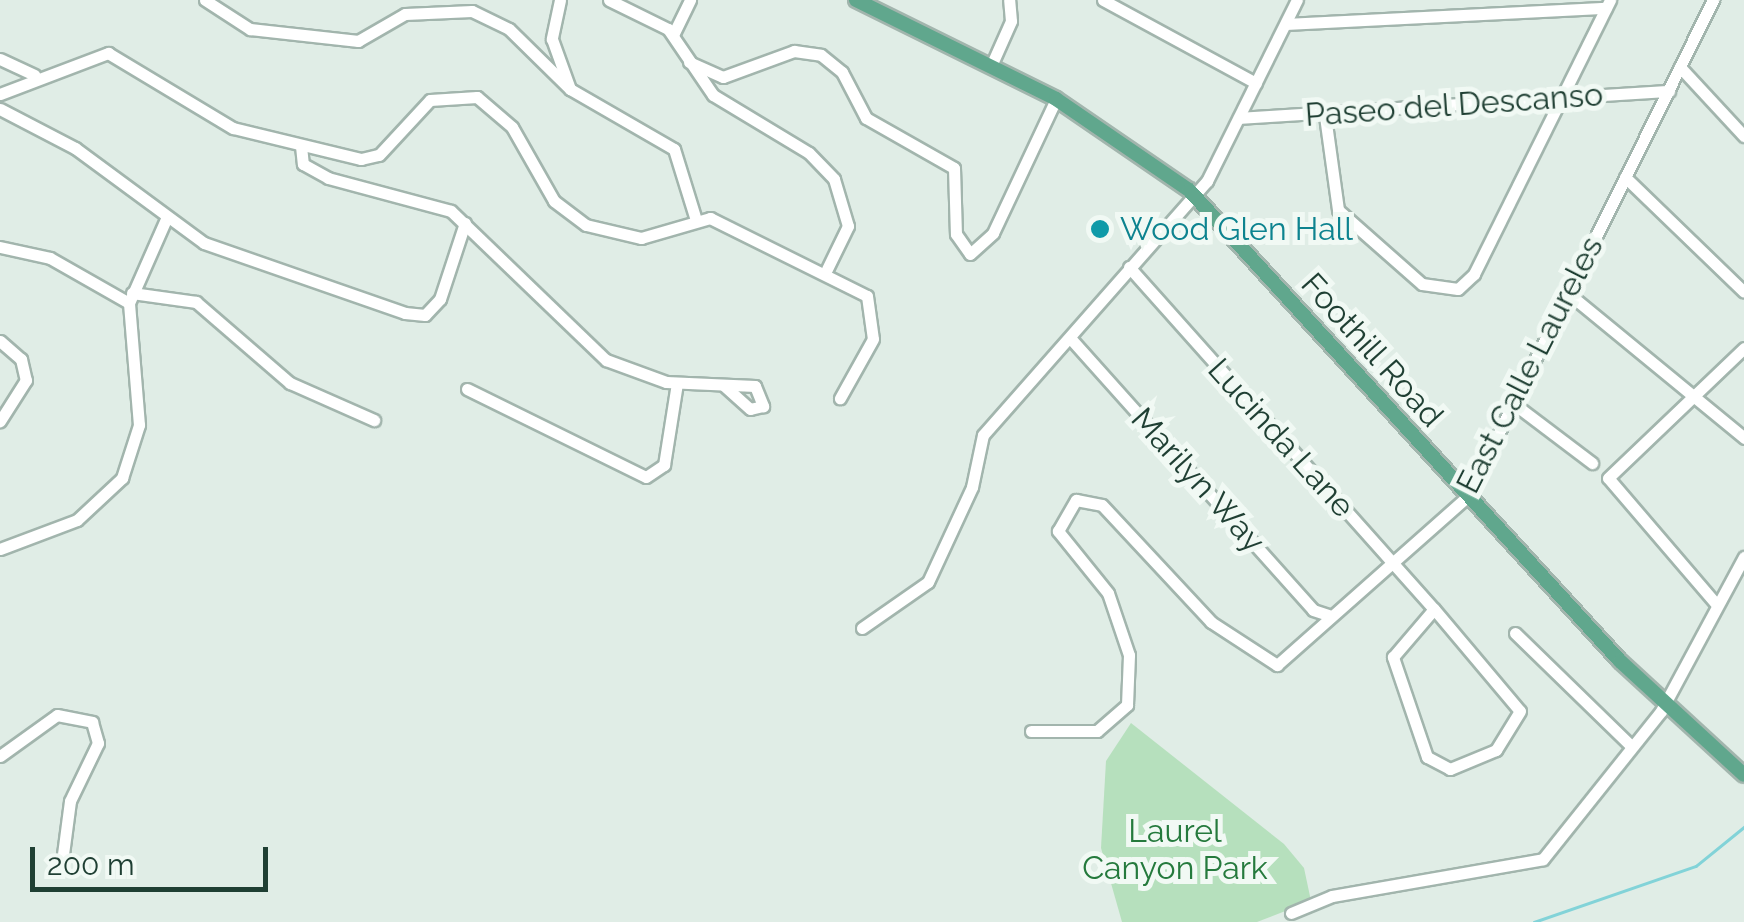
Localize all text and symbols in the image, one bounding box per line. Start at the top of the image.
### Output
street label: Paseo del Descanso [1303,75,1605,135]
place label: Wood Glen Hall [1120,210,1353,248]
marker: Wood Glen Hall [1089,218,1111,240]
street label: East Calle Laureles [1449,230,1611,500]
street label: Foothill Road [1293,265,1451,435]
street label: Lucinda Lane [1200,351,1362,525]
street label: Marilyn Way [1123,400,1273,560]
park label: Laurel Canyon Park [1082,813,1268,888]
scale bar [35,827,272,889]
text: 200 m [47,847,135,882]

